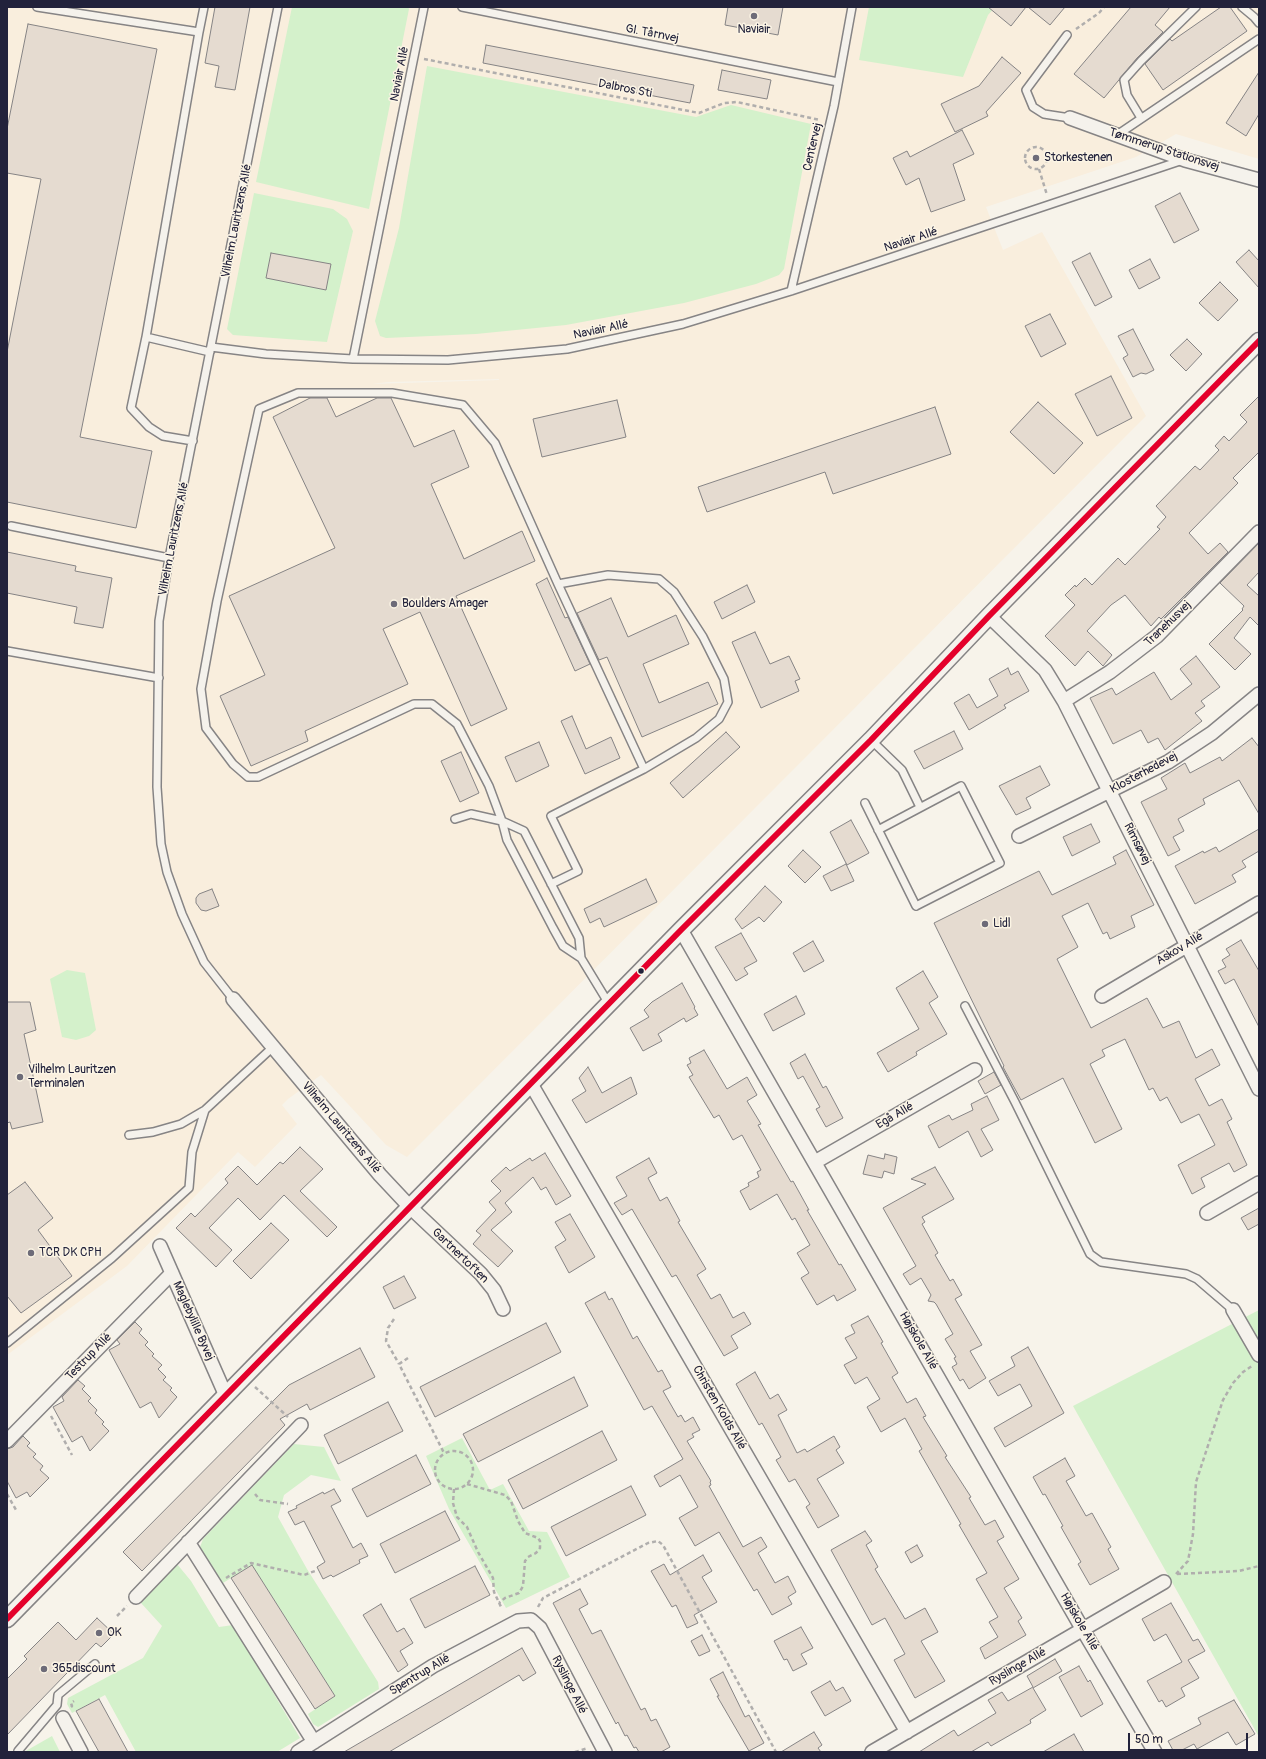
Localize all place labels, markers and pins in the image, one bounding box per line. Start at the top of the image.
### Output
marker: Naviair [749,11,759,21]
place label: Naviair [737,23,771,37]
place label: Storkestenen [1044,151,1113,165]
marker: Storkestenen [1031,153,1041,163]
place label: Boulders Amager [402,597,488,611]
marker: Boulders Amager [389,599,399,609]
place label: Lidl [993,917,1011,931]
marker: Lidl [980,919,990,929]
unlabelled marker [636,966,646,976]
place label: Vilhelm Lauritzen Terminalen [28,1063,116,1091]
marker: Vilhelm Lauritzen Terminalen [15,1072,25,1082]
place label: TCR DK CPH [39,1246,102,1260]
marker: TCR DK CPH [26,1248,36,1258]
place label: OK [107,1626,122,1640]
marker: OK [94,1628,104,1638]
place label: 365discount [52,1662,116,1676]
marker: 365discount [39,1664,49,1674]

